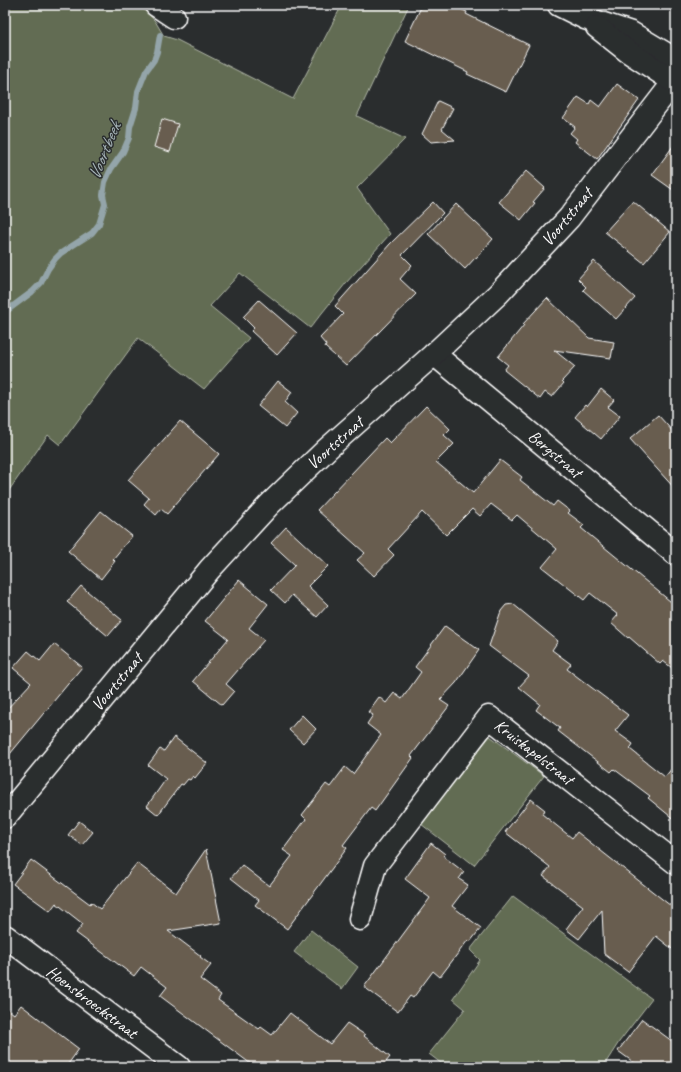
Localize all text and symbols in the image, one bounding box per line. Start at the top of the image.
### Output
water label: Voortbeek [83,116,127,183]
street label: Voortstraat [537,182,599,250]
street label: Voortstraat [302,410,369,474]
street label: Bergstraat [524,426,588,484]
street label: Voortstraat [87,647,149,715]
street label: Kruiskapelstraat [490,715,580,791]
street label: Hoensbroeckstraat [42,961,144,1045]

